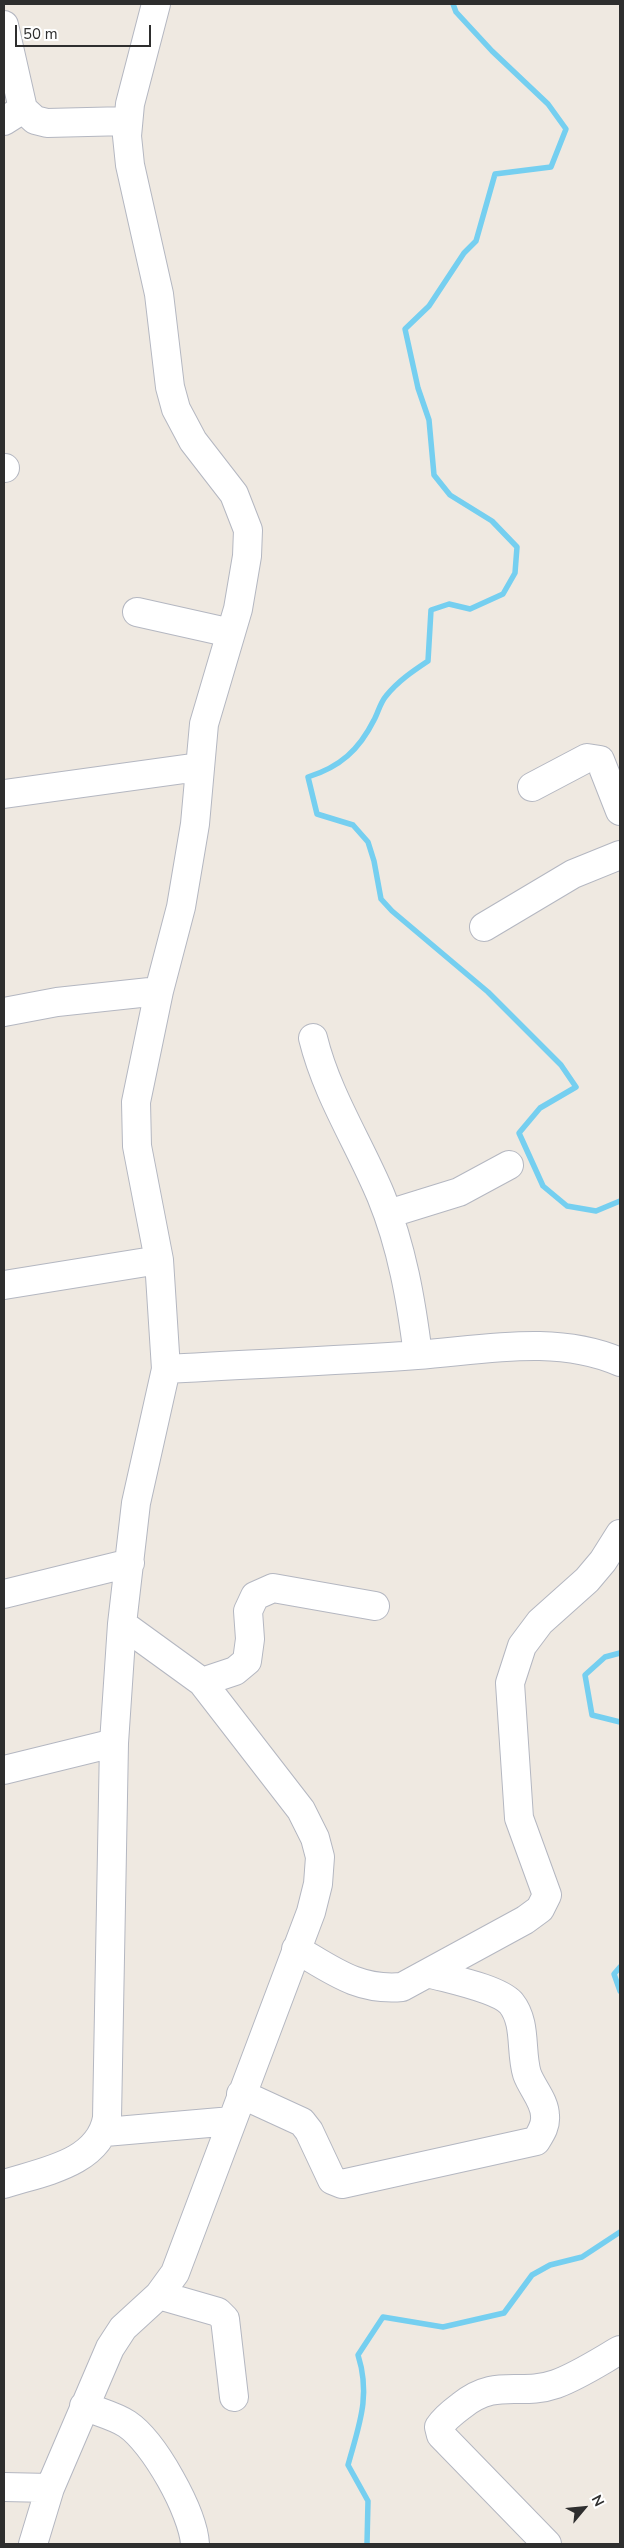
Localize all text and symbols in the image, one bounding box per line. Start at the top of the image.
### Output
scale bar [18,15,154,47]
text: 50 m [23,24,58,44]
north arrow [559,2483,609,2533]
text: N [587,2492,609,2510]

